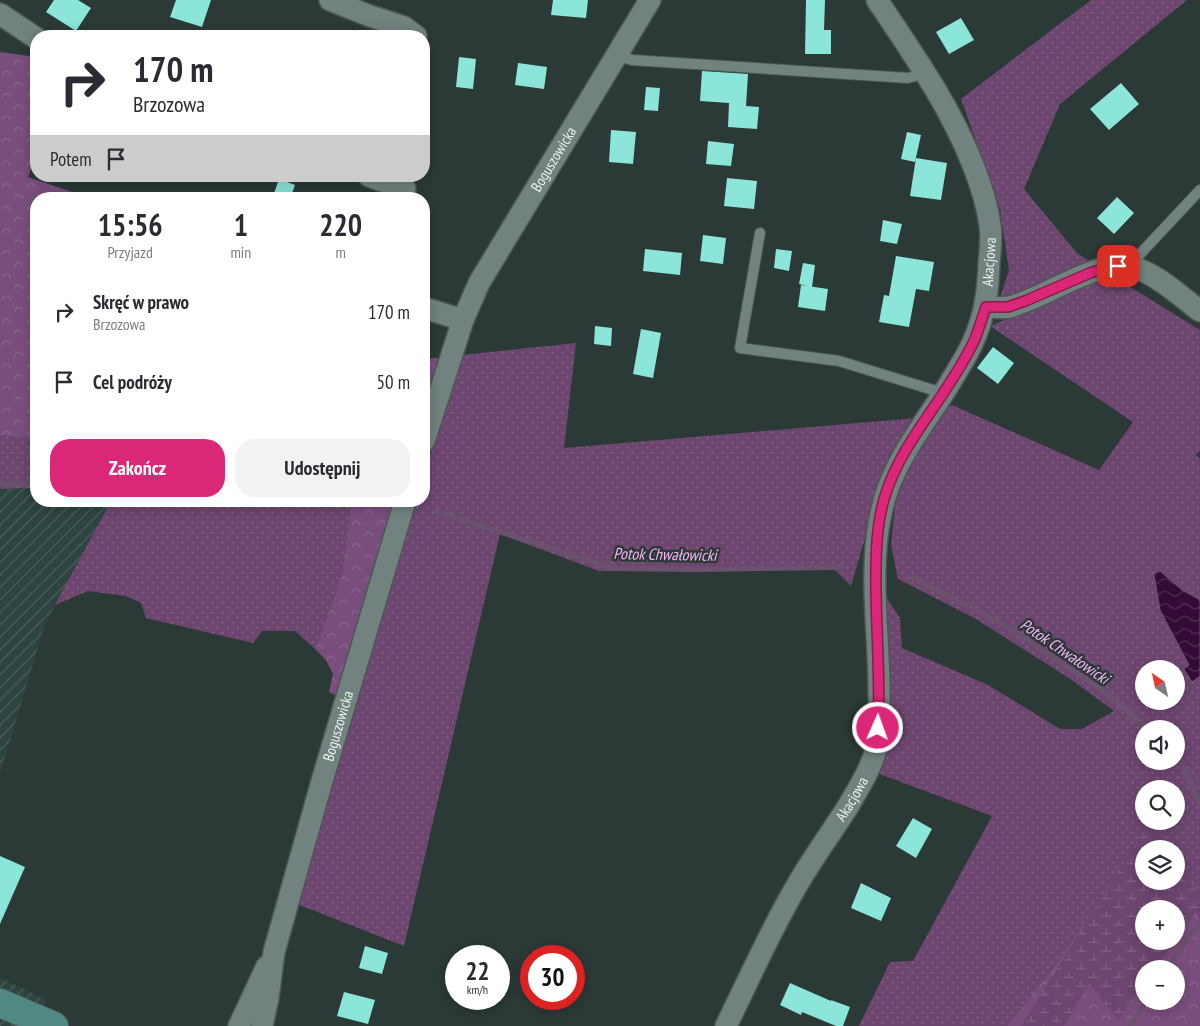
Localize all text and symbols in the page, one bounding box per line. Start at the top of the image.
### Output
text: 170 m [133,46,214,92]
icon: right [50,50,115,115]
text: Brzozowa [133,90,205,118]
street label: Boguszowicka [526,123,580,195]
icon: arrive [102,145,130,173]
text: Potem [50,147,92,171]
text: 15:56 [98,205,163,244]
text: 1 [234,205,248,244]
text: 220 [319,205,362,244]
street label: Akacjowa [978,237,1000,287]
text: Przyjazd [108,242,153,262]
text: min [230,242,251,262]
text: m [335,242,346,262]
pin [1097,245,1139,287]
icon: arrive [1104,252,1132,280]
text: Skręć w prawo [93,290,189,314]
icon: right [50,298,78,326]
text: 170 m [368,300,410,324]
text: Brzozowa [93,314,145,334]
icon: arrive [50,368,78,396]
text: Cel podróży [93,370,172,394]
text: 50 m [377,370,410,394]
button: Zakończ [50,439,225,497]
button: Udostępnij [235,439,410,497]
water label: Potok Chwałowicki [613,543,719,565]
water label: Potok Chwałowicki [1017,614,1115,690]
north arrow [1135,660,1185,710]
map controls [1135,660,1185,1010]
street label: Boguszowicka [318,688,357,763]
position arrow [851,701,903,753]
button: sound [1135,720,1185,770]
street label: Akacjowa [831,773,872,825]
button: search [1135,780,1185,830]
button: layers [1135,840,1185,890]
button: + [1135,900,1185,950]
speed limit sign: 30 [520,945,585,1010]
text: 22 [466,955,489,987]
button: − [1135,960,1185,1010]
text: km/h [467,982,488,997]

